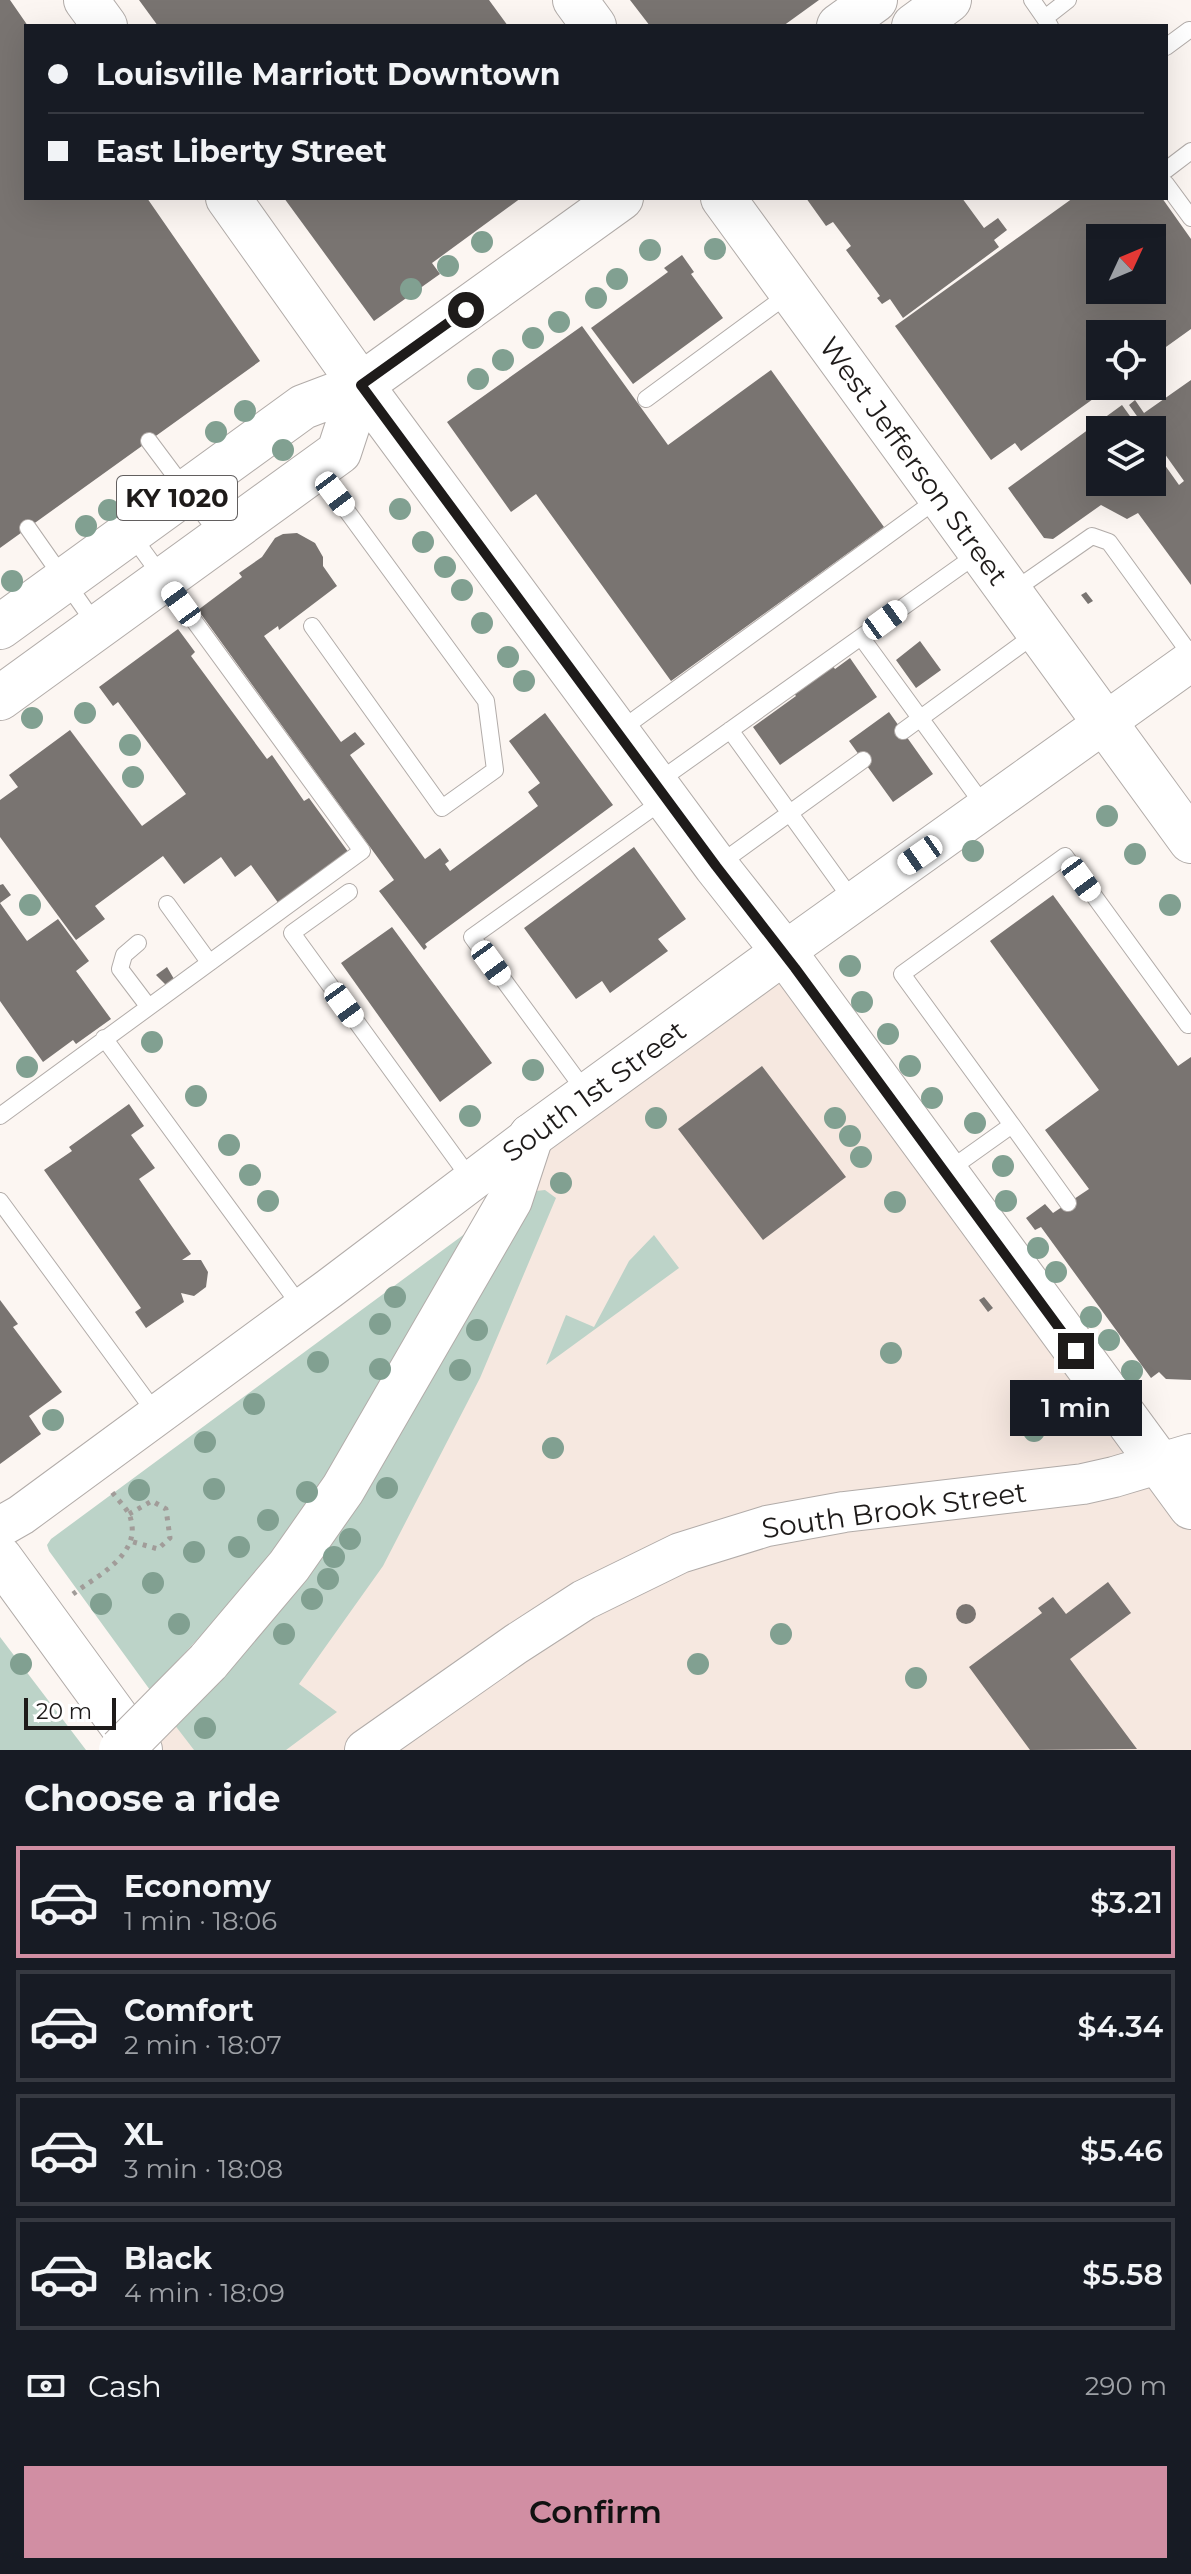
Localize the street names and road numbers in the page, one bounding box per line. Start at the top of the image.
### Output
street label: West Jefferson Street [812,330,1016,592]
road number: KY 1020 [117,476,237,520]
street label: South 1st Street [496,1013,692,1169]
street label: South Brook Street [759,1475,1029,1545]

